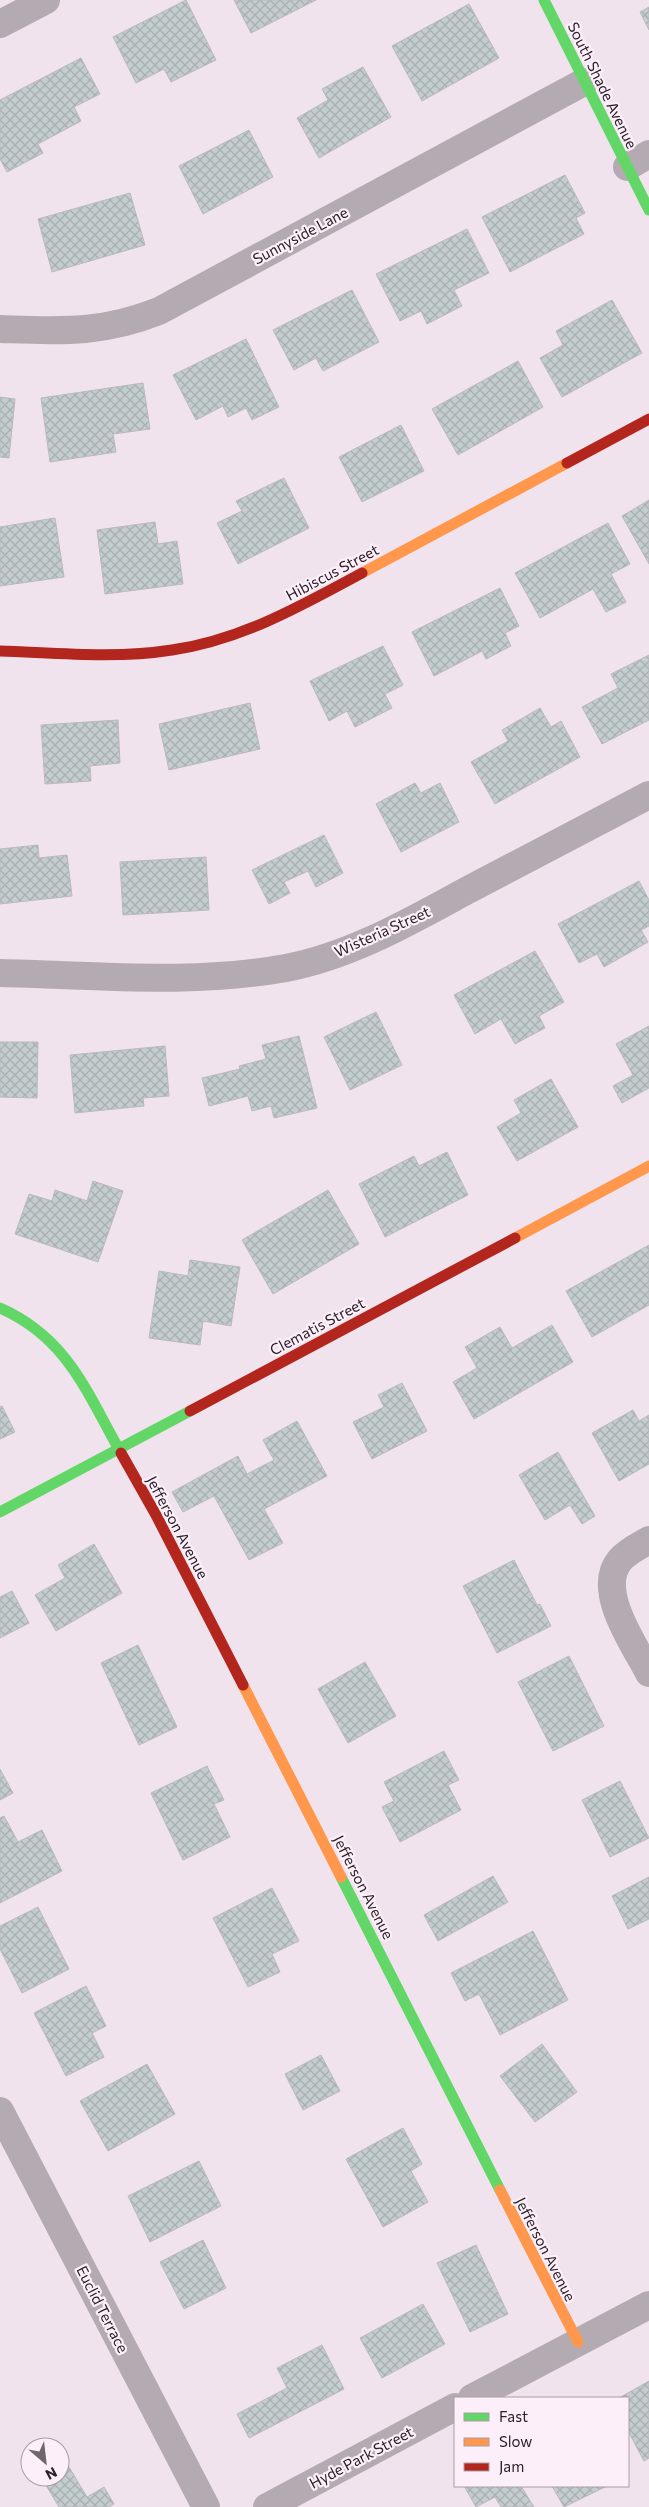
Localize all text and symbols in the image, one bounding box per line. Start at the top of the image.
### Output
street label: South Shade Avenue [565,19,641,151]
street label: Sunnyside Lane [249,202,351,268]
street label: Hibiscus Street [283,540,381,604]
street label: Wisteria Street [331,902,433,960]
street label: Clematis Street [266,1293,368,1359]
street label: Jefferson Avenue [143,1472,213,1582]
street label: Jefferson Avenue [330,1832,398,1942]
street label: Jefferson Avenue [512,2194,580,2304]
street label: Euclid Terrace [73,2262,133,2356]
legend [454,2397,629,2487]
text: Fast [499,2407,528,2425]
street label: Hyde Park Street [306,2422,416,2492]
text: Slow [499,2432,532,2450]
north arrow [20,2437,70,2487]
text: Jam [499,2457,524,2475]
text: N [43,2464,60,2484]

